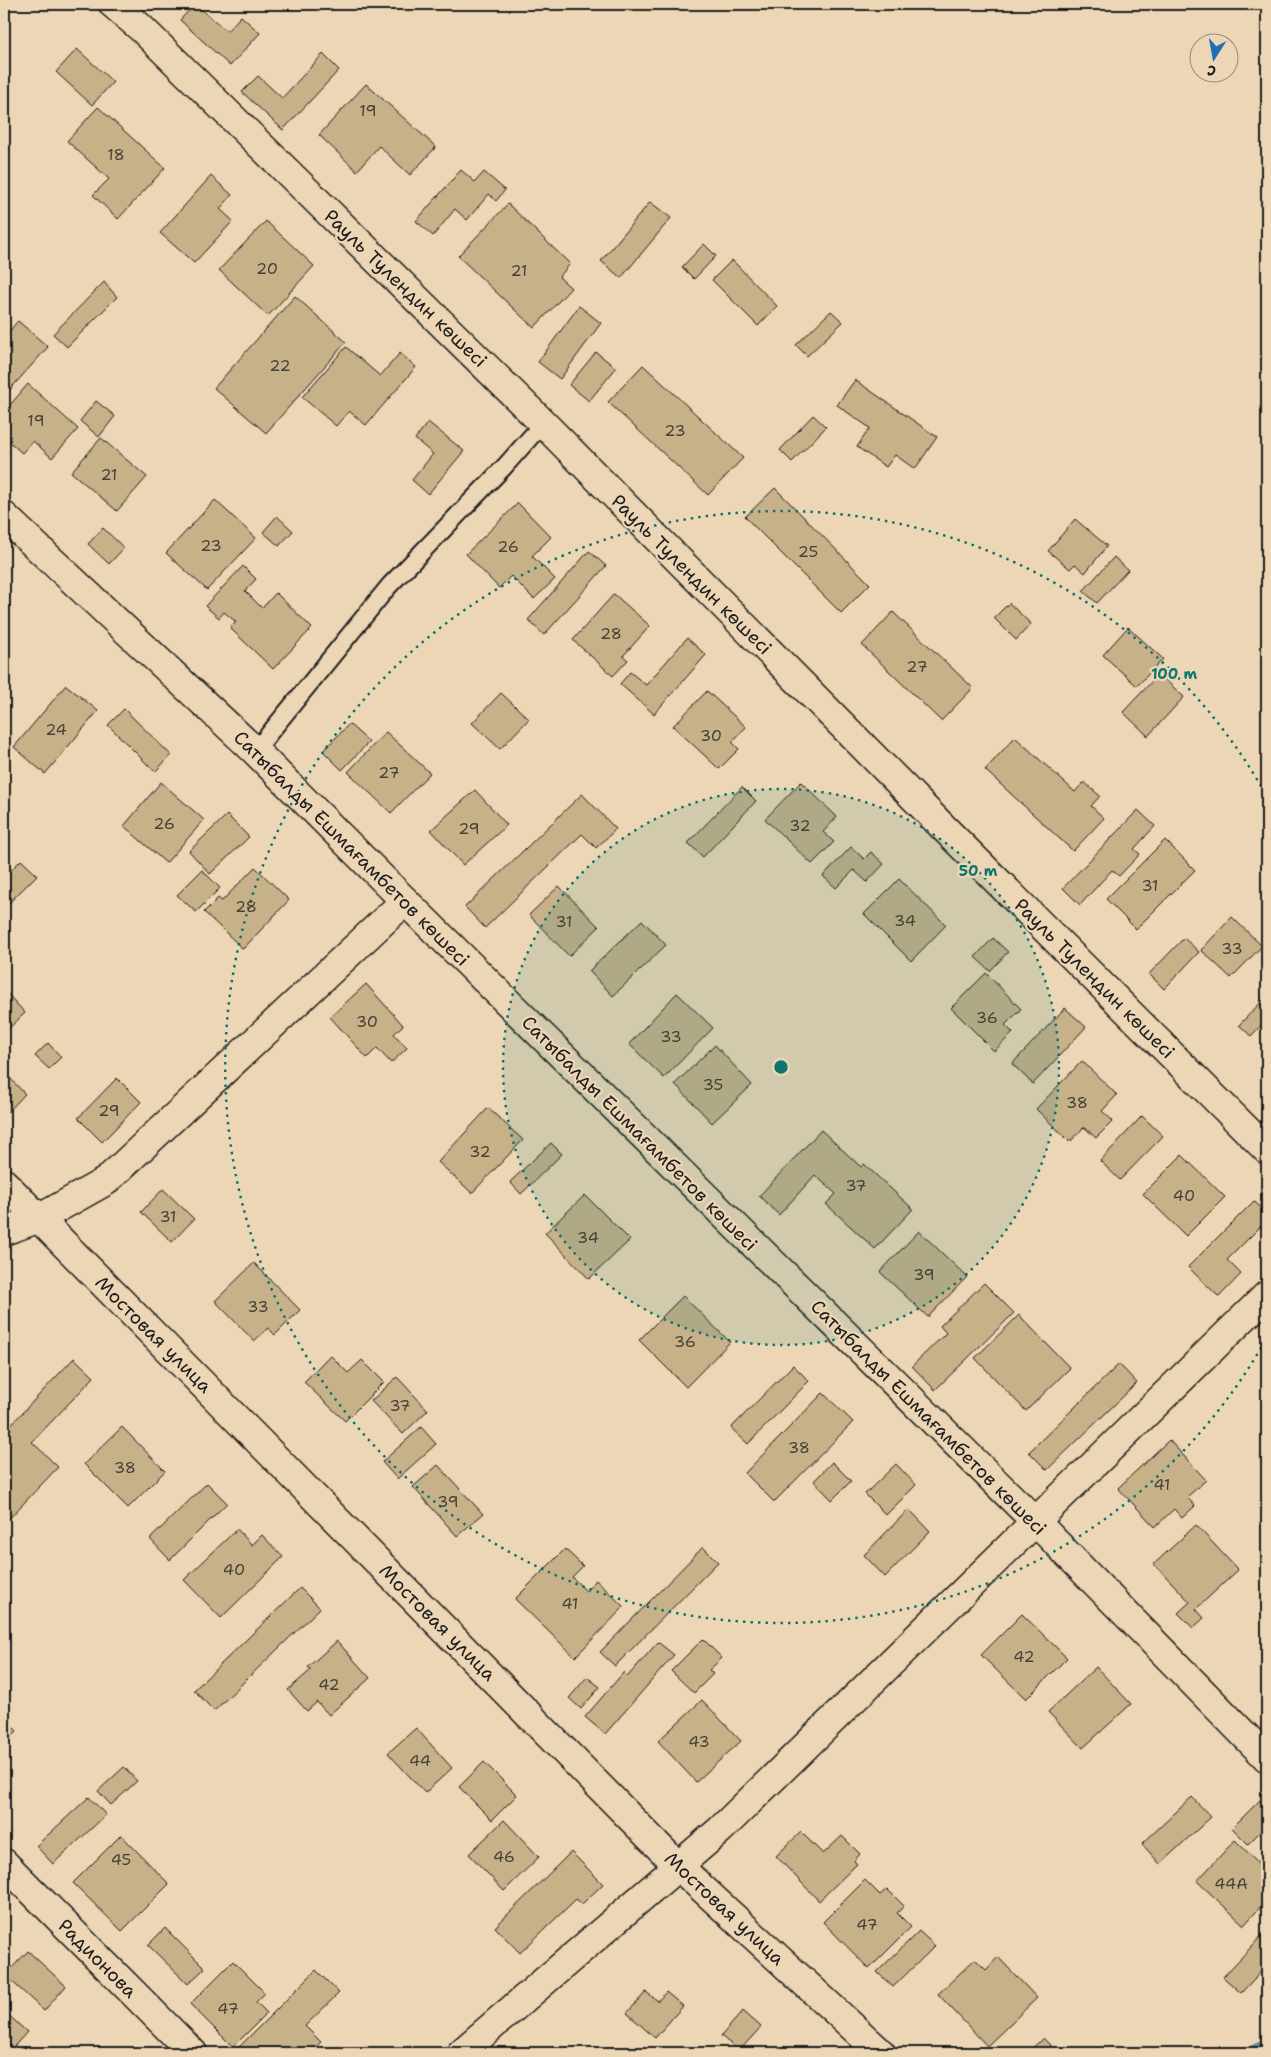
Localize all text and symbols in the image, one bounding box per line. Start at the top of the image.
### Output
north arrow [1188,32,1238,82]
text: С [1206,61,1217,80]
house number: 19 [359,100,377,121]
house number: 18 [107,144,125,165]
street label: Рауль Тулендин көшесі [319,204,492,373]
house number: 20 [256,258,278,279]
house number: 21 [510,260,528,281]
house number: 22 [269,355,291,376]
house number: 19 [27,410,45,431]
house number: 23 [664,420,686,441]
house number: 21 [100,464,118,485]
street label: Рауль Тулендин көшесі [606,489,777,660]
house number: 23 [200,535,222,556]
house number: 26 [497,536,519,557]
house number: 25 [798,541,818,562]
house number: 28 [600,623,622,644]
house number: 27 [906,656,928,677]
text: 100 m [1151,664,1197,684]
house number: 24 [45,719,67,740]
street label: Сатыбалды Ешмағамбетов көшесі [228,725,475,972]
house number: 30 [700,725,722,746]
house number: 27 [378,762,400,783]
house number: 26 [153,813,175,834]
house number: 32 [789,815,811,836]
house number: 29 [458,818,480,839]
text: 50 m [959,861,998,881]
house number: 31 [1141,875,1159,896]
street label: Рауль Тулендин көшесі [1009,893,1180,1064]
house number: 28 [235,896,257,917]
house number: 34 [894,910,916,931]
house number: 31 [555,911,573,932]
house number: 33 [1221,938,1243,959]
house number: 36 [976,1007,998,1028]
street label: Сатыбалды Ешмағамбетов көшесі [516,1010,763,1257]
house number: 30 [356,1011,378,1032]
house number: 33 [660,1026,682,1047]
centre of rings [772,1058,790,1076]
house number: 35 [703,1074,723,1095]
house number: 38 [1066,1092,1088,1113]
house number: 29 [98,1100,120,1121]
house number: 32 [469,1141,491,1162]
house number: 37 [845,1175,867,1196]
house number: 40 [1173,1185,1195,1206]
house number: 31 [159,1206,177,1227]
house number: 34 [577,1227,599,1248]
house number: 39 [913,1264,935,1285]
street label: Мостовая улица [90,1270,218,1398]
street label: Сатыбалды Ешмағамбетов көшесі [805,1294,1052,1541]
house number: 33 [247,1296,269,1317]
house number: 36 [674,1331,696,1352]
house number: 37 [389,1395,411,1416]
house number: 38 [788,1437,810,1458]
house number: 38 [114,1457,136,1478]
house number: 41 [1153,1474,1171,1495]
house number: 39 [437,1491,459,1512]
street label: Мостовая улица [374,1558,502,1686]
house number: 40 [223,1559,245,1580]
house number: 41 [561,1593,579,1614]
house number: 42 [1013,1646,1035,1667]
house number: 42 [318,1674,340,1695]
house number: 43 [688,1731,710,1752]
house number: 44 [409,1750,431,1771]
house number: 46 [493,1846,515,1867]
street label: Мостовая улица [659,1846,790,1971]
house number: 45 [111,1849,131,1870]
house number: 44А [1214,1873,1248,1894]
street label: Радионова [53,1913,143,2003]
house number: 47 [856,1914,878,1935]
house number: 47 [217,1998,239,2019]

